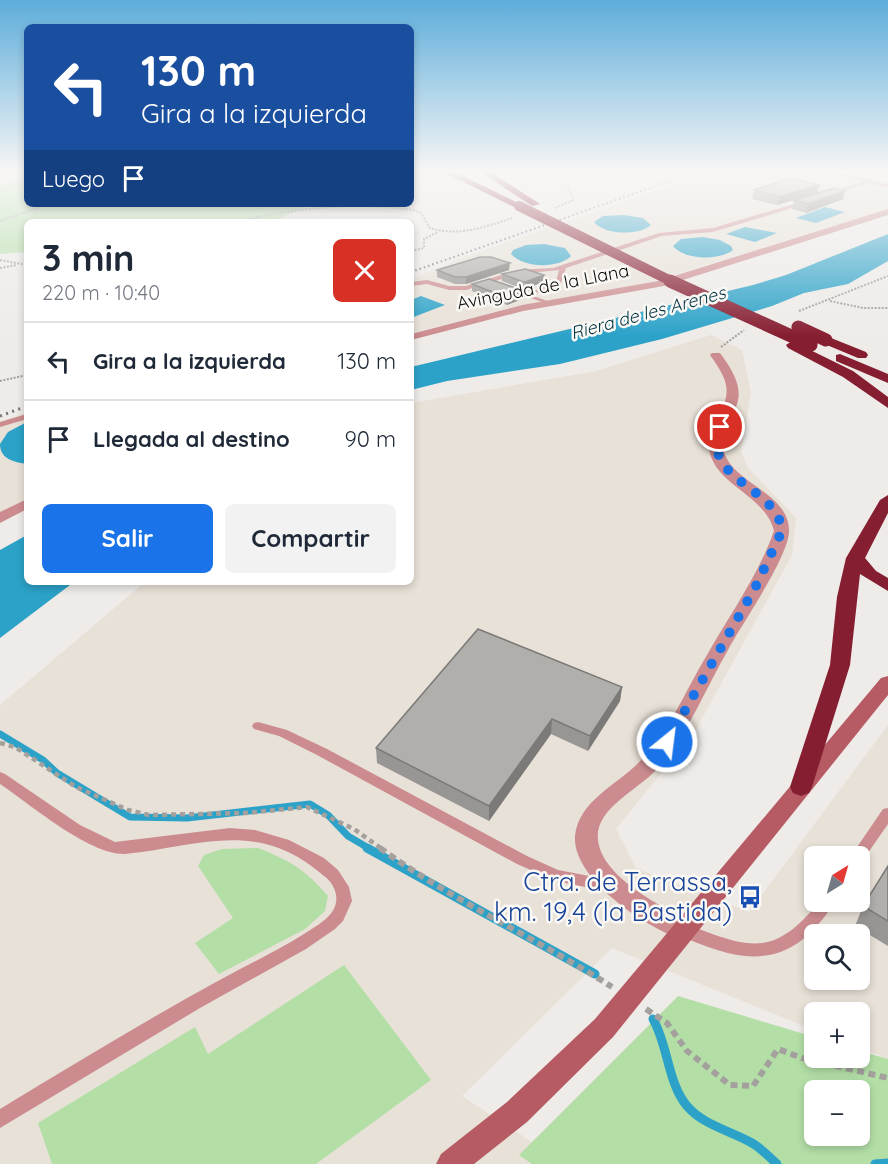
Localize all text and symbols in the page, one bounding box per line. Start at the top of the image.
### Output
text: 130 m [141,44,256,97]
icon: left [42,48,120,126]
text: Gira a la izquierda [141,96,367,130]
icon: arrive [117,162,150,195]
text: Luego [42,165,105,193]
text: 3 min [42,235,135,280]
button: close [333,239,396,302]
street label: Avinguda de la Llana [455,259,631,314]
text: 220 m · 10:40 [42,280,160,305]
water label: Riera de les Arenes [568,280,729,344]
icon: left [42,345,75,378]
text: Gira a la izquierda [93,347,286,375]
text: 130 m [337,347,396,375]
pin [694,401,745,452]
icon: arrive [703,410,736,443]
icon: arrive [42,423,75,456]
text: Llegada al destino [93,425,290,453]
text: 90 m [345,425,396,453]
button: Salir [42,504,213,573]
button: Compartir [225,504,396,573]
position arrow [635,710,699,774]
north arrow [804,846,870,912]
map controls [804,846,870,1146]
place label: Ctra. de Terrassa, km. 19,4 (la Bastida) [494,865,732,928]
bus stop icon: Ctra. de Terrassa, km. 19,4 (la Bastida) [737,884,763,910]
button: search [804,924,870,990]
button: + [804,1002,870,1068]
button: − [804,1080,870,1146]

